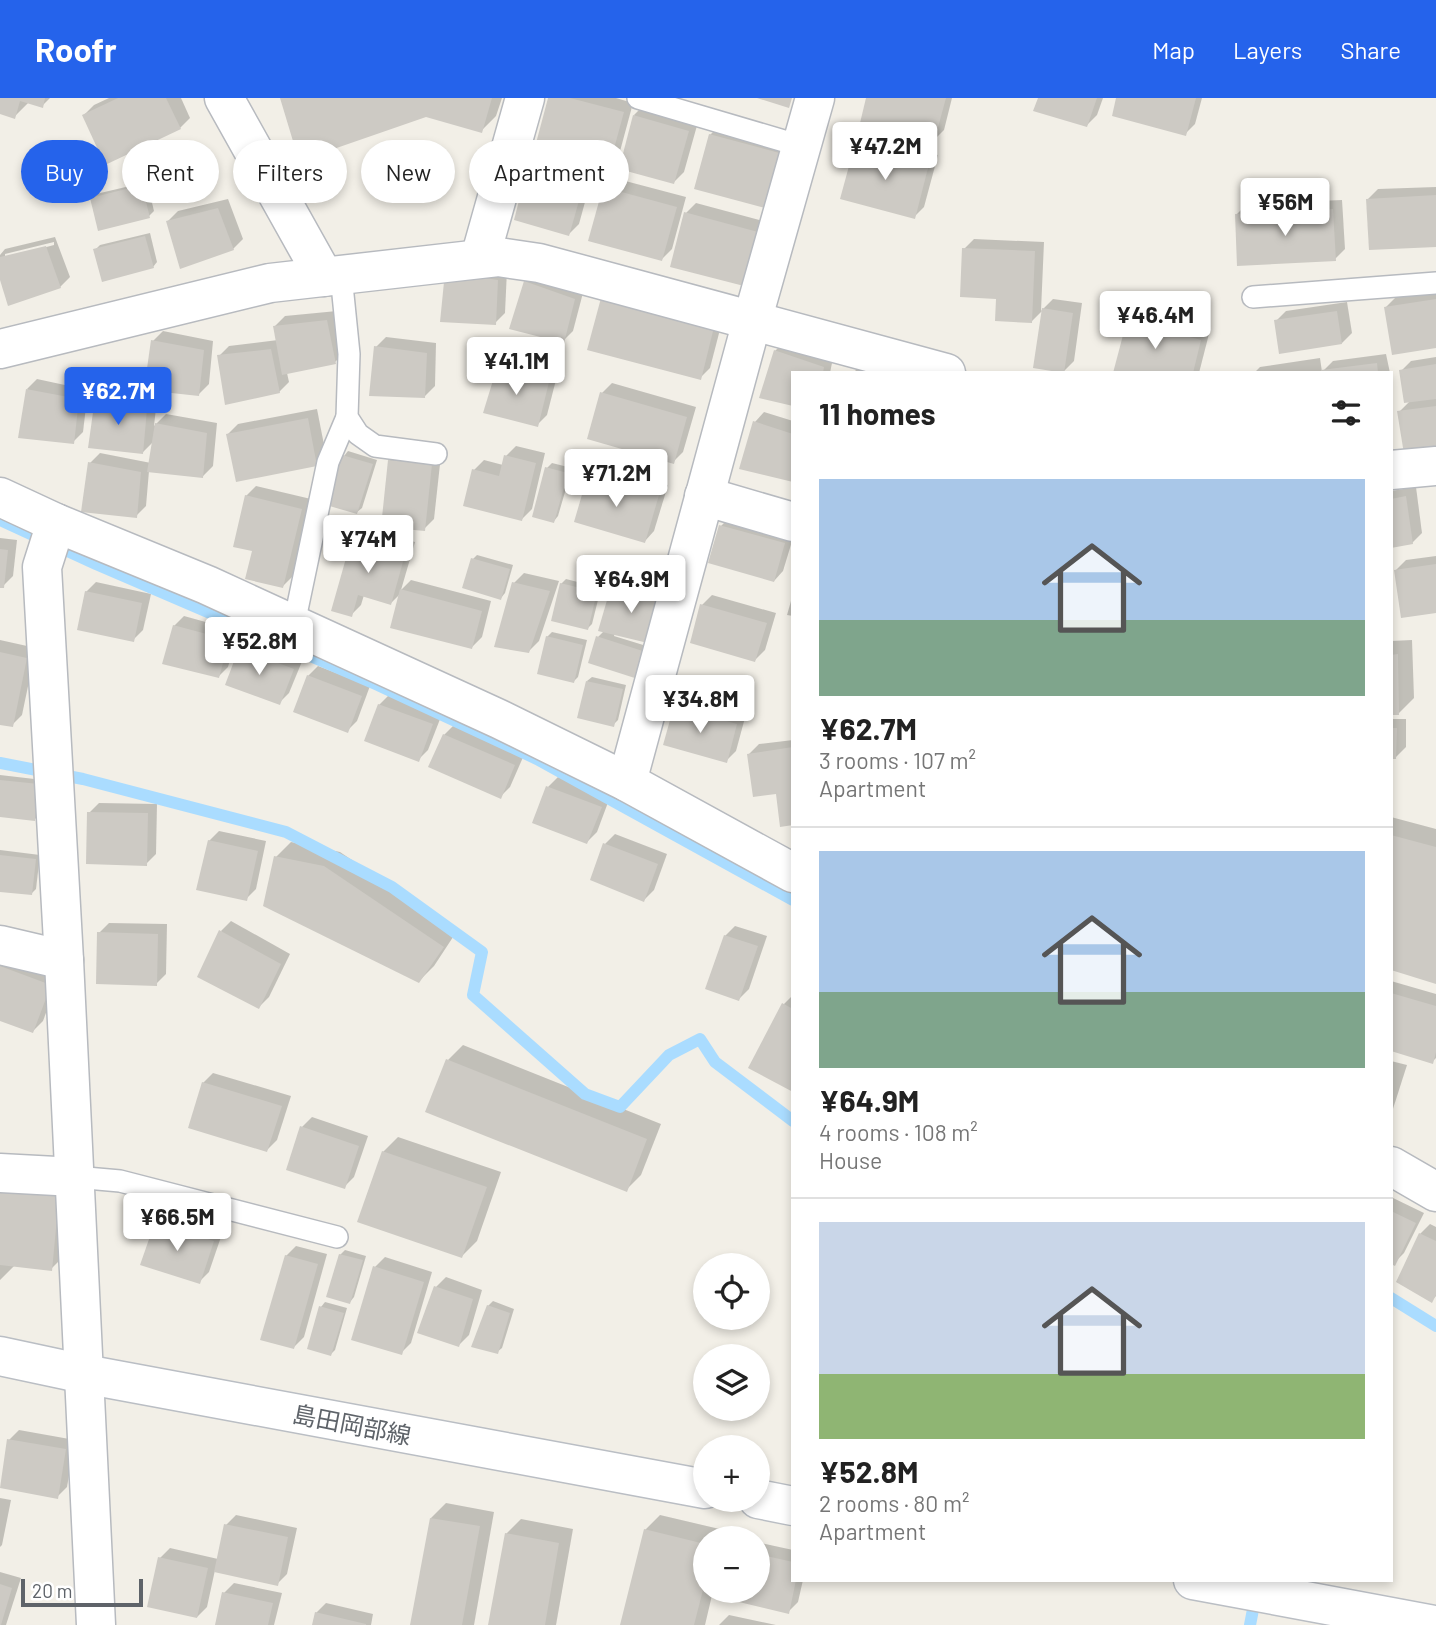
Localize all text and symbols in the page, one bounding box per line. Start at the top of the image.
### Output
text: Roofr [35,29,117,69]
text: Map [1152,35,1195,64]
text: Layers [1233,35,1302,64]
text: Share [1340,35,1401,64]
pin: ¥47.2M [828,122,942,182]
text: ¥47.2M [848,131,922,159]
chip: Buy [21,140,108,203]
chip: Rent [122,140,219,203]
chip: Filters [233,140,347,203]
chip: New [361,140,455,203]
chip: Apartment [469,140,629,203]
pin: ¥56M [1244,178,1326,238]
text: ¥56M [1257,187,1313,215]
pin: ¥46.4M [1098,292,1212,351]
text: ¥46.4M [1116,300,1194,328]
pin: ¥41.1M [459,338,573,397]
text: ¥41.1M [483,346,549,374]
pin: ¥62.7M [61,368,175,427]
text: ¥62.7M [80,376,156,404]
icon: filters [1327,394,1365,432]
text: 11 homes [819,395,936,431]
pin: ¥71.2M [559,450,673,509]
text: ¥71.2M [580,458,652,486]
pin: ¥74M [327,516,409,575]
text: ¥74M [339,524,397,552]
icon: home [1029,525,1155,651]
pin: ¥64.9M [574,556,688,615]
text: ¥64.9M [593,564,669,592]
pin: ¥52.8M [202,618,316,677]
text: ¥52.8M [221,626,297,654]
pin: ¥34.8M [643,676,757,735]
text: ¥34.8M [661,684,739,712]
text: ¥62.7M [819,710,917,746]
text: 3 rooms · 107 m² [819,746,976,774]
text: Apartment [819,774,926,802]
icon: home [1029,897,1155,1023]
text: ¥64.9M [819,1082,919,1118]
text: 4 rooms · 108 m² [819,1118,978,1146]
text: House [819,1146,882,1174]
pin: ¥66.5M [120,1194,234,1253]
text: ¥66.5M [139,1202,215,1230]
map controls [693,1253,770,1603]
button: locate [693,1253,770,1330]
icon: home [1029,1268,1155,1394]
button: layers [693,1344,770,1421]
street label: 島田岡部線 [290,1398,414,1450]
button: + [693,1435,770,1512]
text: ¥52.8M [819,1453,918,1489]
text: 2 rooms · 80 m² [819,1489,969,1517]
text: Apartment [819,1517,926,1545]
button: − [693,1526,770,1603]
scale bar [21,1576,144,1608]
text: 20 m [32,1579,72,1602]

